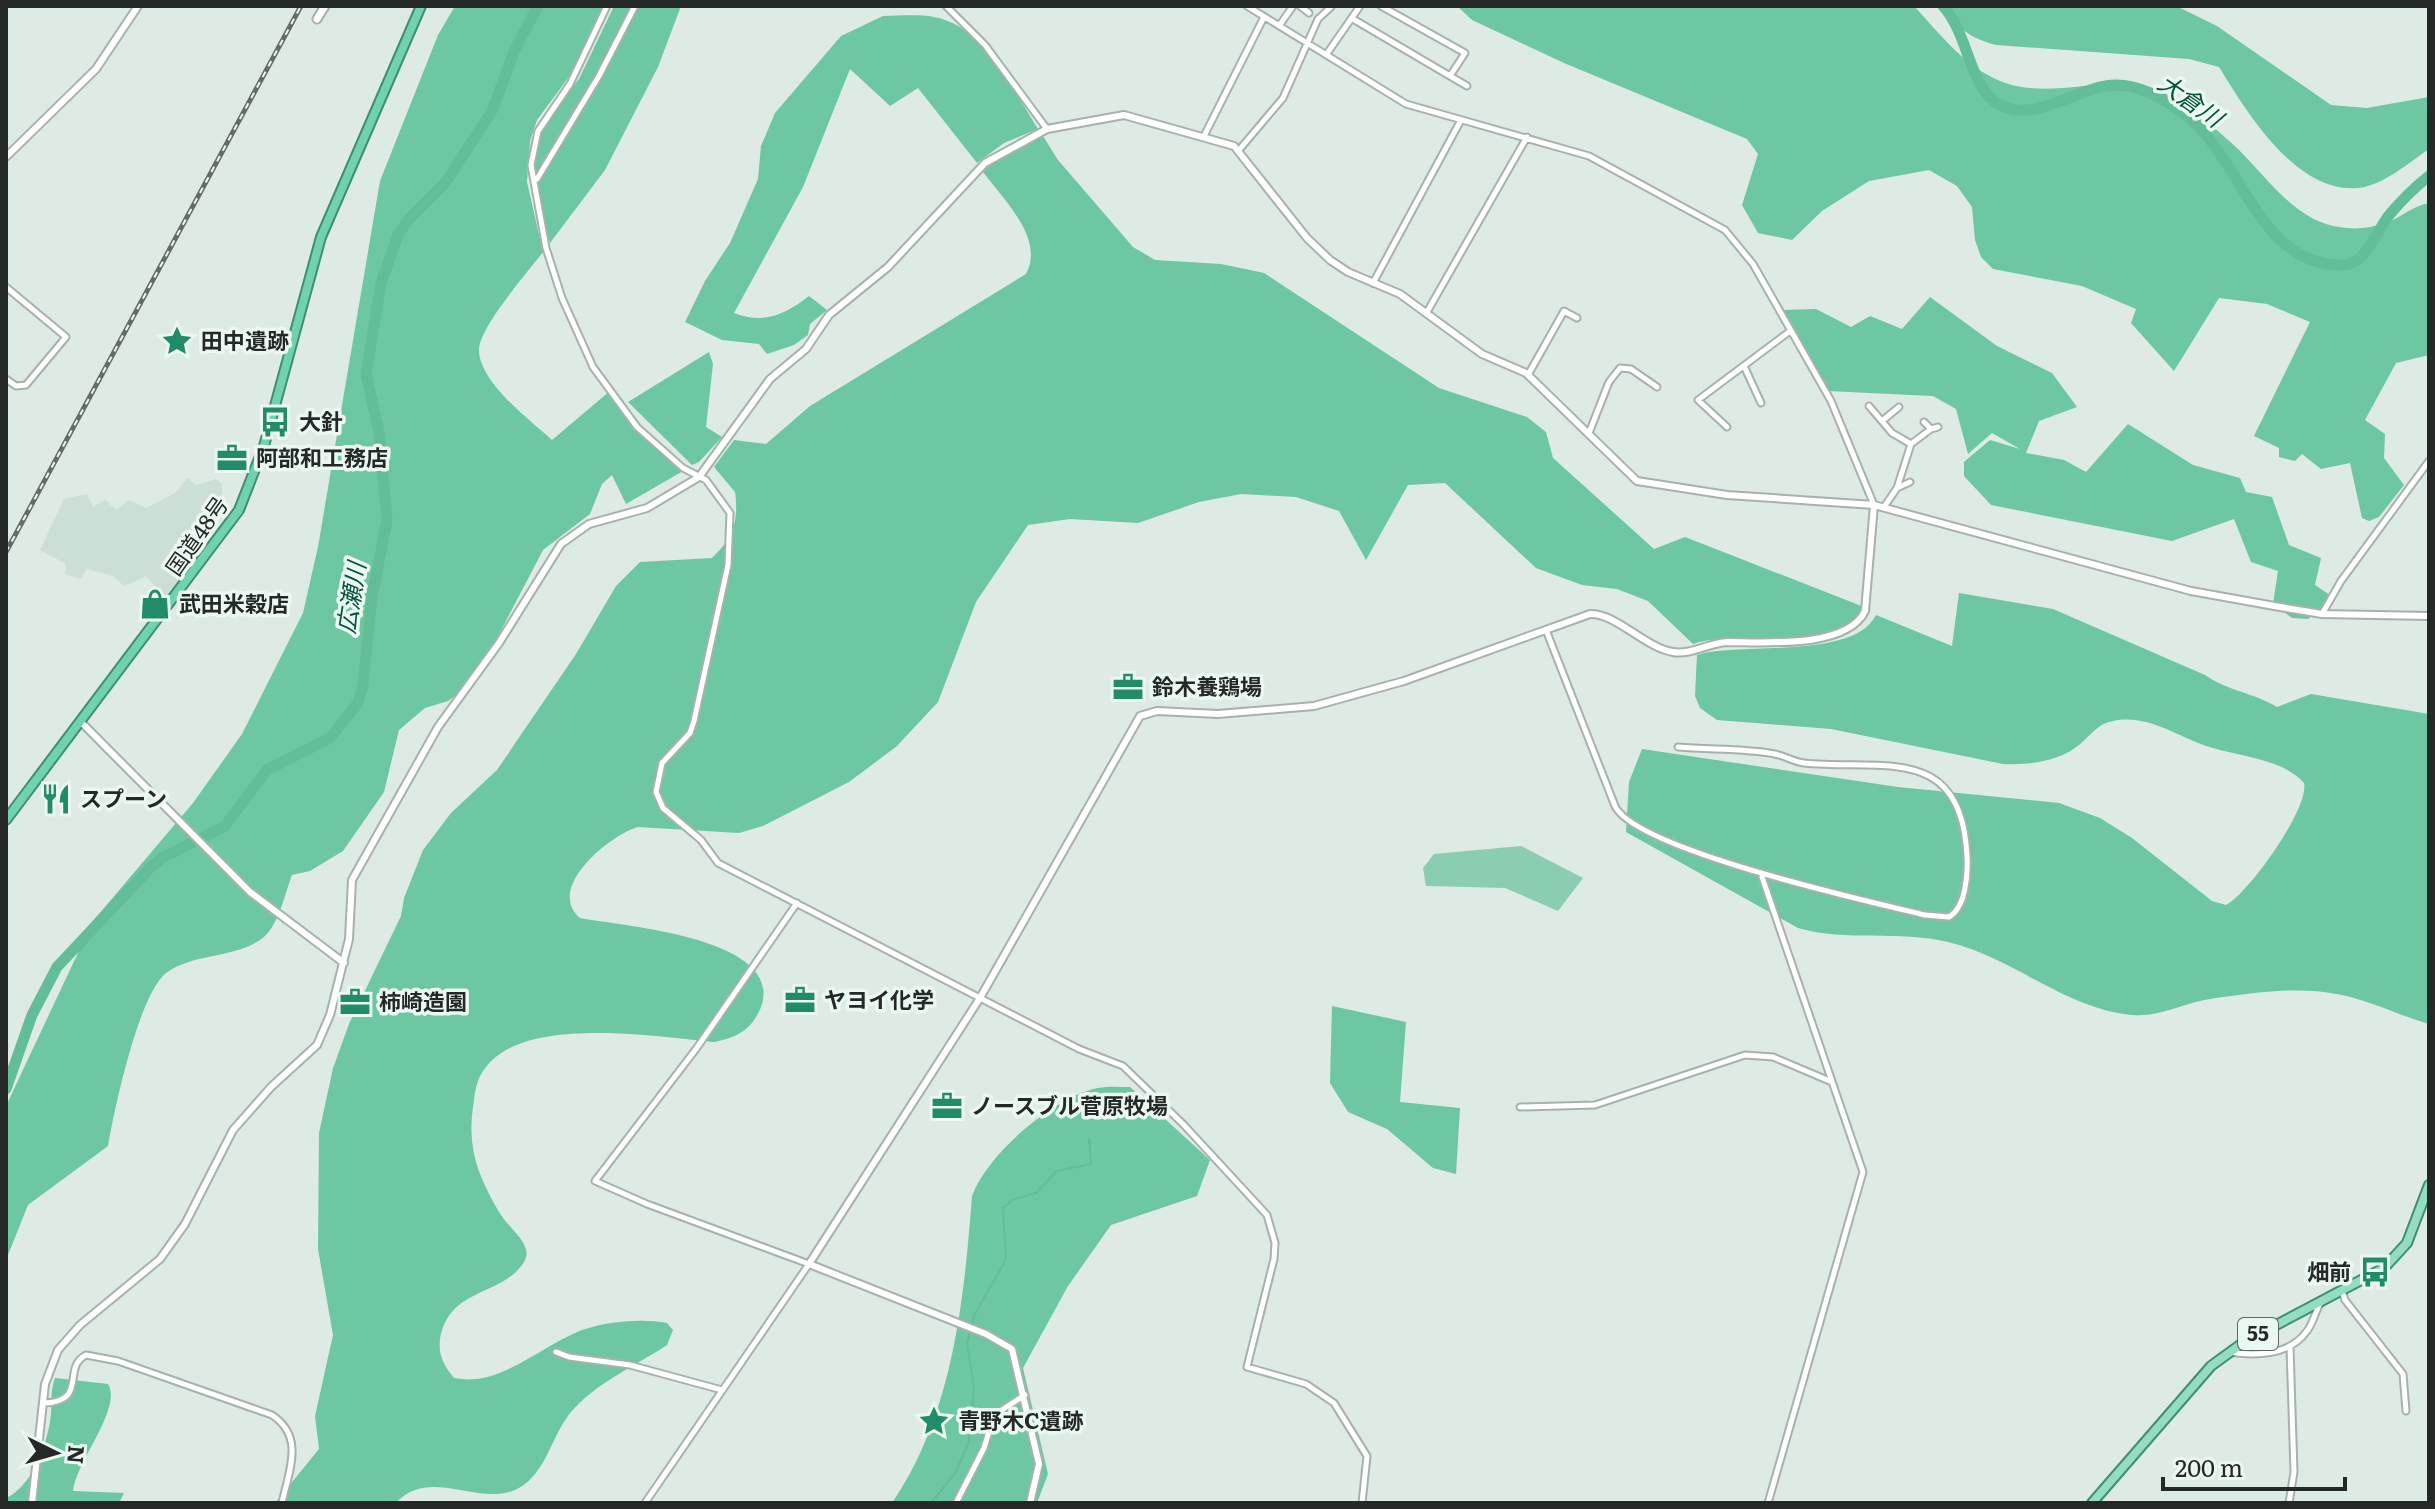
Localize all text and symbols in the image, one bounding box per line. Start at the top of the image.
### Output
water label: 大倉川 [2152,64,2233,136]
place label: 田中遺跡 [201,323,289,356]
place icon: 田中遺跡 [160,324,194,358]
place label: 大針 [299,404,343,437]
bus stop icon: 大針 [258,405,292,439]
place label: 阿部和工務店 [256,440,388,473]
office icon: 阿部和工務店 [215,441,249,475]
street label: 国道48号 [156,489,235,582]
water label: 広瀬川 [327,556,373,636]
place label: 武田米穀店 [179,586,289,619]
shop icon: 武田米穀店 [138,587,172,621]
place label: 鈴木養鶏場 [1152,669,1262,702]
office icon: 鈴木養鶏場 [1111,670,1145,704]
place label: スプーン [80,781,167,814]
restaurant icon: スプーン [39,782,73,816]
place label: ヤヨイ化学 [824,982,934,1015]
office icon: ヤヨイ化学 [783,983,817,1017]
place label: 柿崎造園 [379,984,467,1017]
office icon: 柿崎造園 [338,985,372,1019]
place label: ノースブル菅原牧場 [971,1088,1168,1121]
office icon: ノースブル菅原牧場 [930,1089,964,1123]
place label: 畑前 [2307,1254,2351,1287]
bus stop icon: 畑前 [2358,1255,2392,1289]
road number: 55 [2238,1318,2278,1350]
place label: 青野木C遺跡 [958,1403,1084,1436]
place icon: 青野木C遺跡 [917,1404,951,1438]
north arrow [16,1413,96,1493]
scale bar [2163,1441,2345,1491]
text: N [60,1444,95,1466]
text: 200 m [2175,1449,2243,1484]

